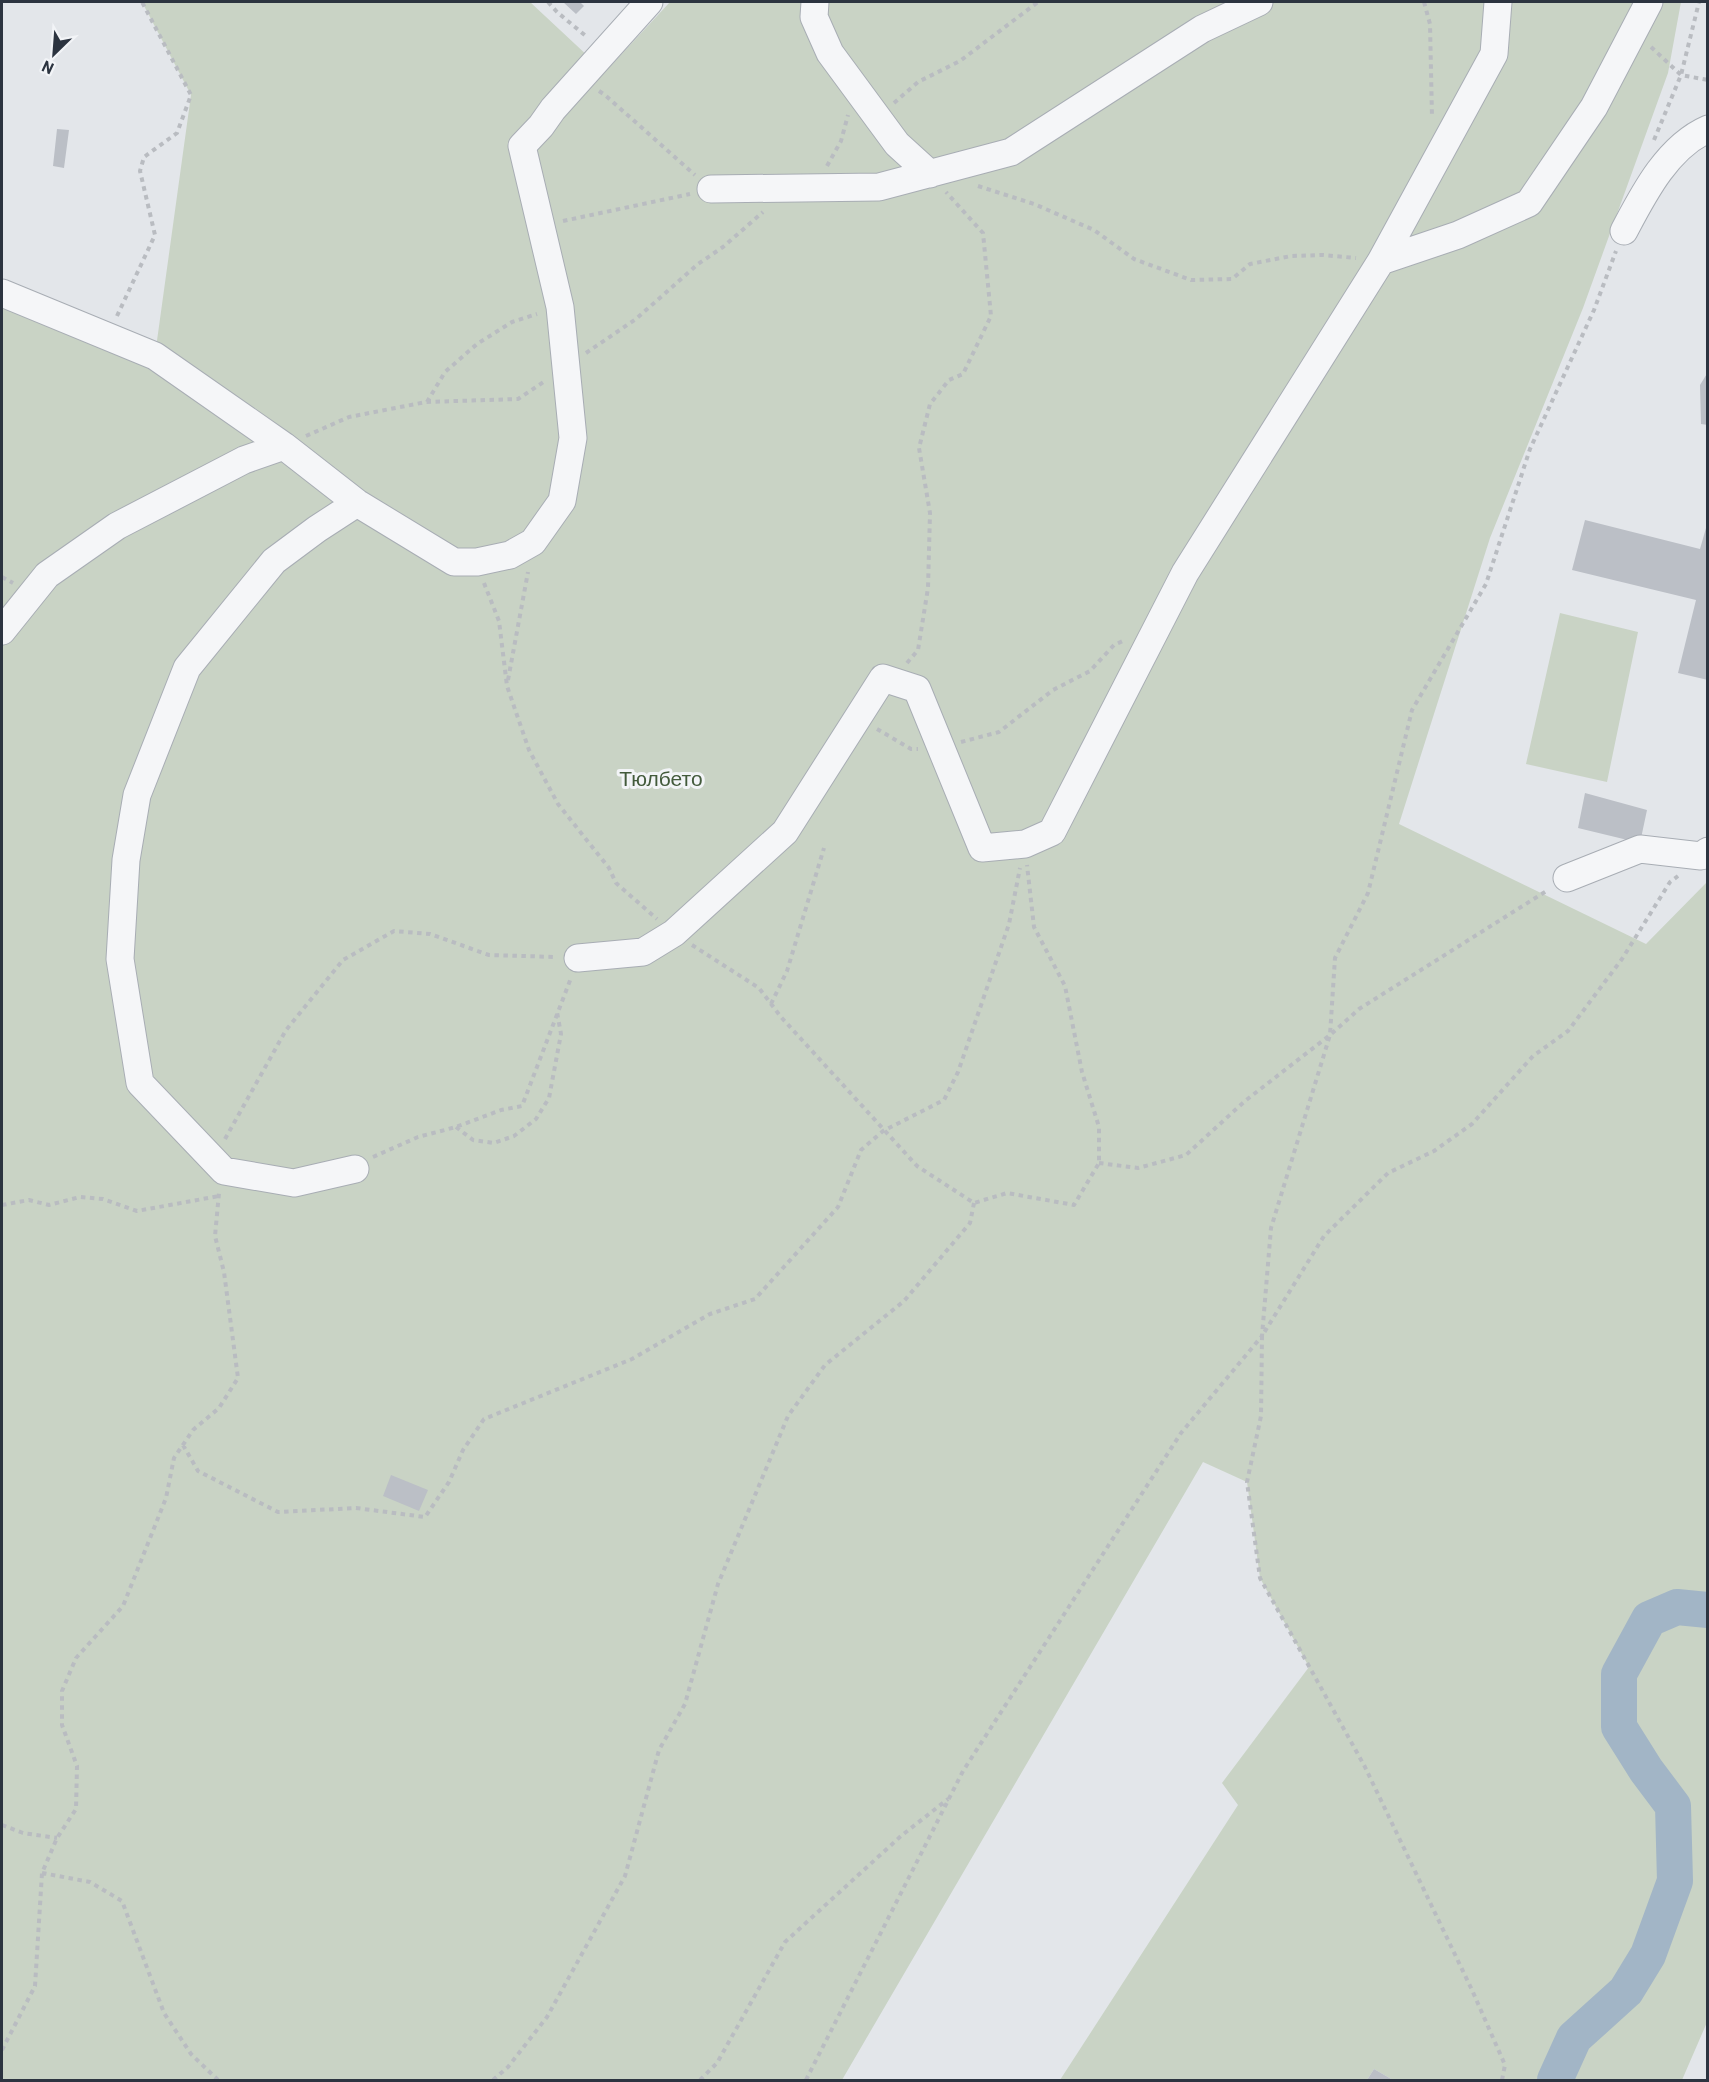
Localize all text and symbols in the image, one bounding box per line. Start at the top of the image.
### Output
north arrow [24,24,84,84]
text: N [39,57,56,79]
park label: Тюлбето [619,765,703,790]

